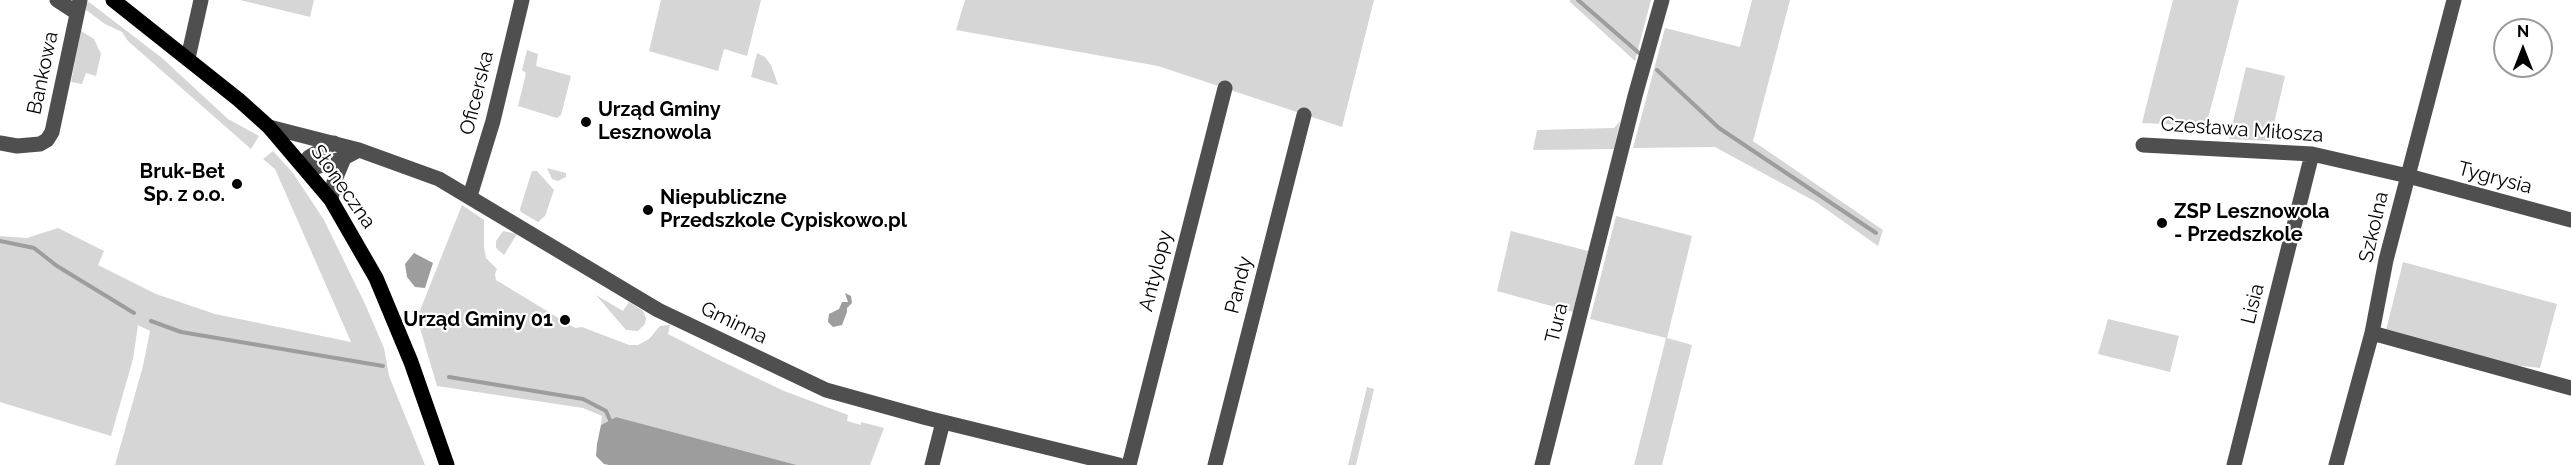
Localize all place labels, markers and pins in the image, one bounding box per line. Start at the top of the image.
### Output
place label: Urząd Gminy Lesznowola [598,98,721,145]
marker: Urząd Gminy Lesznowola [579,115,593,129]
place label: Bruk-Bet Sp. z o.o. [140,160,225,207]
marker: Bruk-Bet Sp. z o.o. [230,177,244,191]
place label: Niepubliczne Przedszkole Cypiskowo.pl [660,186,907,233]
place label: ZSP Lesznowola - Przedszkole [2174,200,2330,247]
marker: Niepubliczne Przedszkole Cypiskowo.pl [641,203,655,217]
marker: ZSP Lesznowola - Przedszkole [2155,216,2169,230]
place label: Urząd Gminy 01 [403,308,553,332]
marker: Urząd Gminy 01 [558,313,572,327]

